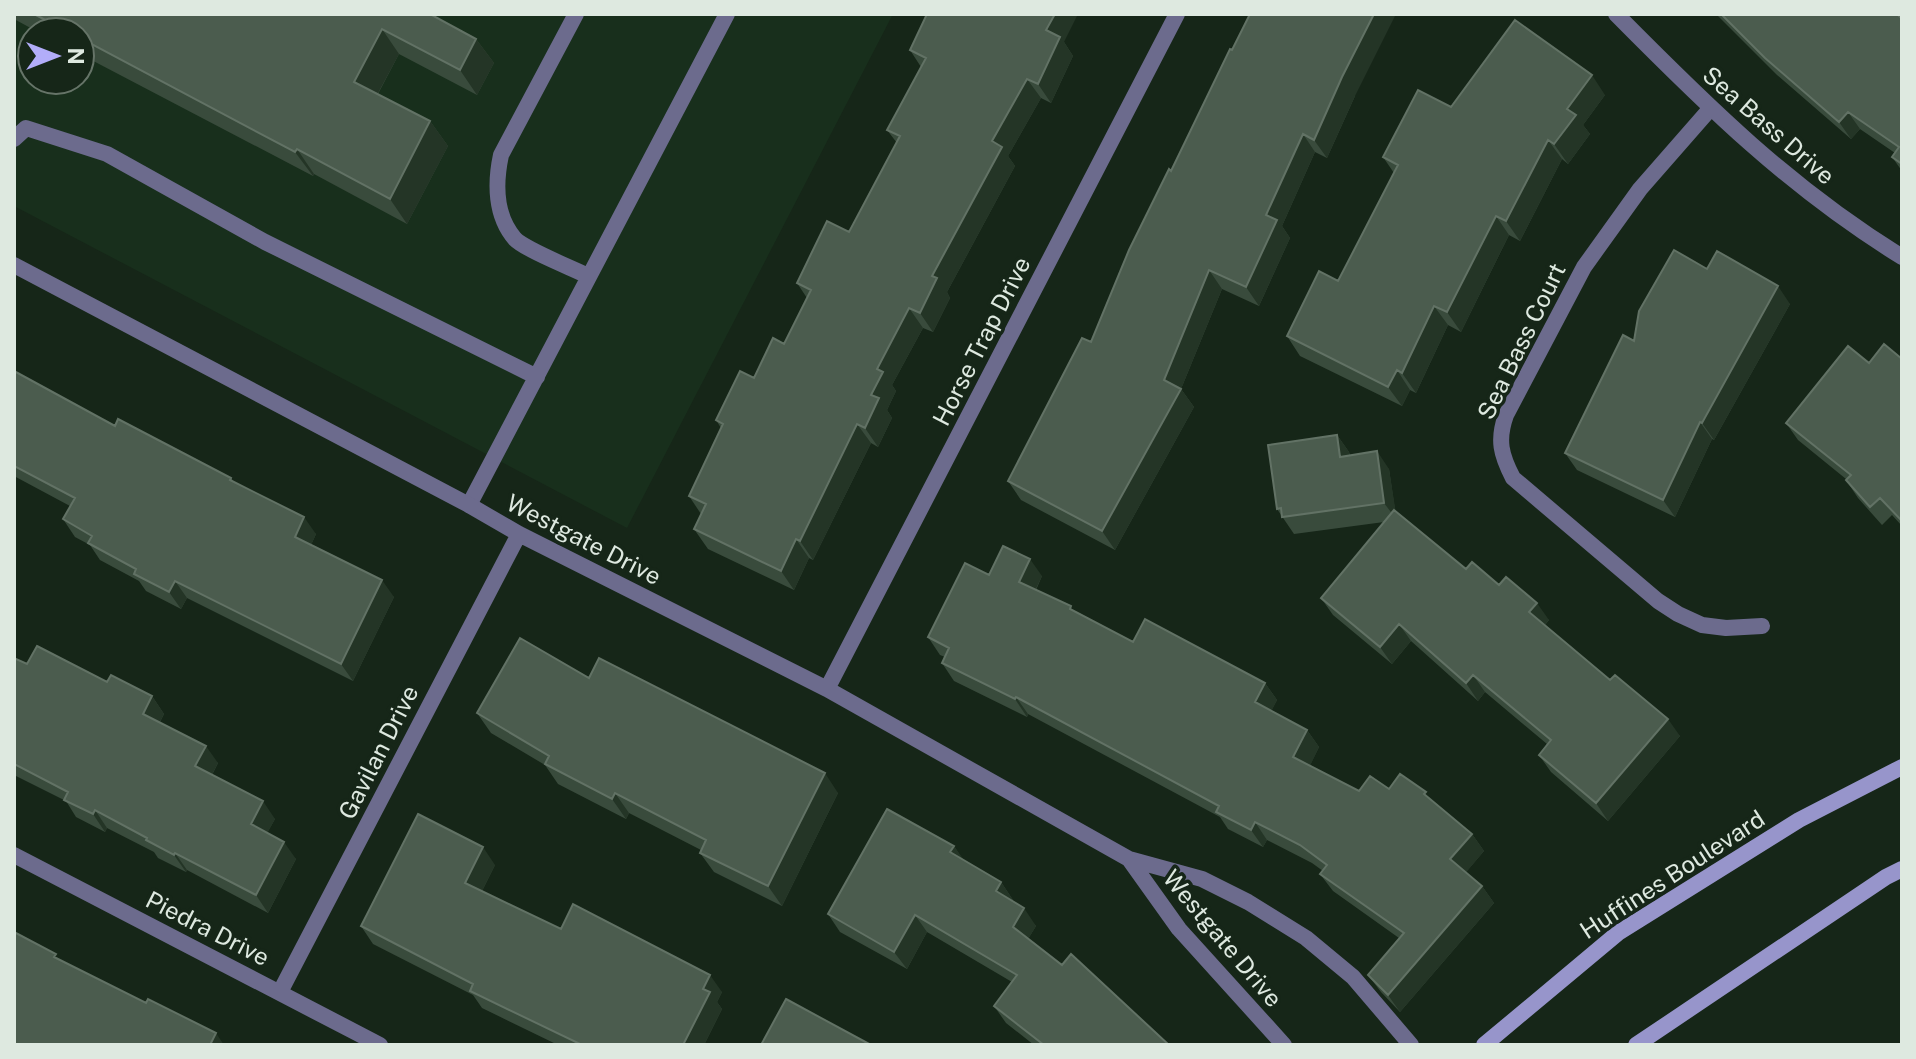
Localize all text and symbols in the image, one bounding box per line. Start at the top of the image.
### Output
north arrow [16,16,96,96]
text: N [63,47,89,65]
street label: Sea Bass Drive [1697,60,1841,190]
street label: Horse Trap Drive [926,252,1036,430]
street label: Sea Bass Court [1471,258,1571,424]
street label: Westgate Drive [502,488,666,590]
street label: Gavilan Drive [332,681,424,823]
street label: Huffines Boulevard [1574,804,1770,944]
street label: Westgate Drive [1158,864,1288,1012]
street label: Piedra Drive [142,885,274,971]

